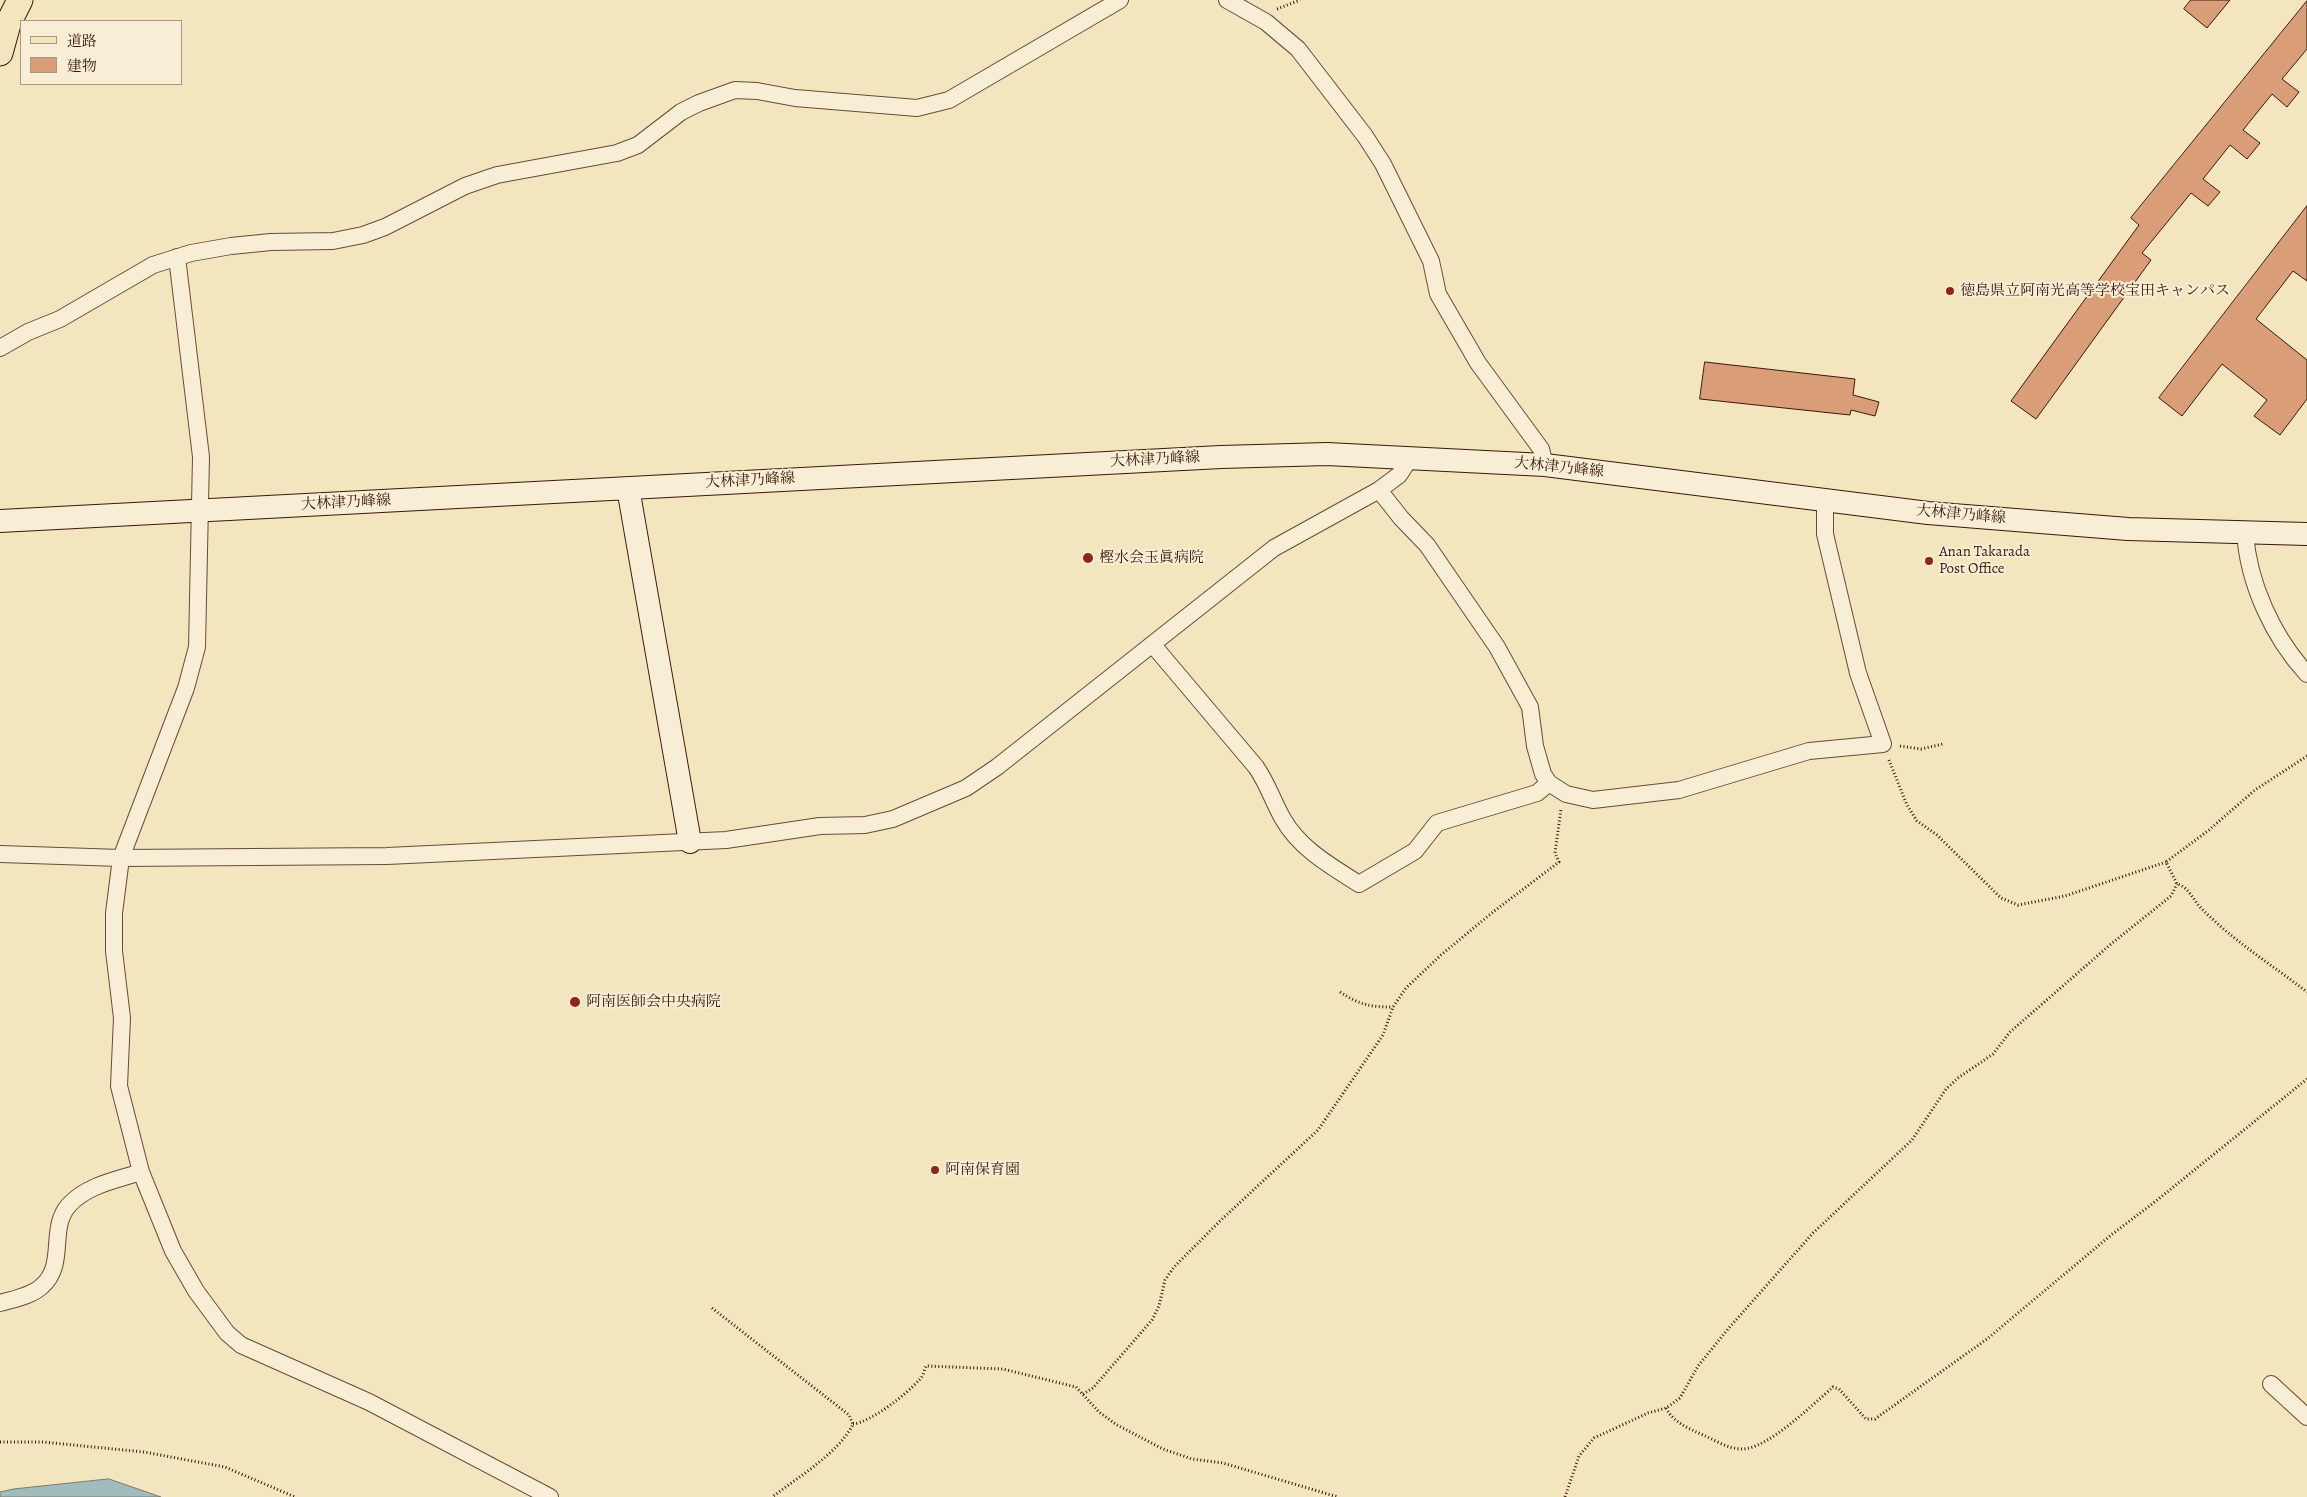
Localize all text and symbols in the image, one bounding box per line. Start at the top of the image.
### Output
legend [20,20,182,85]
text: 道路 [67,31,97,51]
text: 建物 [67,56,97,76]
place label: 徳島県立阿南光高等学校宝田キャンパス [1960,282,2230,300]
marker: 徳島県立阿南光高等学校宝田キャンパス [1944,285,1956,297]
street label: 大林津乃峰線 [1110,449,1200,471]
street label: 大林津乃峰線 [1513,454,1605,482]
street label: 大林津乃峰線 [705,470,795,492]
street label: 大林津乃峰線 [301,492,391,514]
street label: 大林津乃峰線 [1915,502,2007,528]
place label: Anan Takarada Post Office [1939,543,2030,578]
place label: 樫水会玉眞病院 [1099,549,1204,567]
marker: 樫水会玉眞病院 [1081,551,1095,565]
marker: Anan Takarada Post Office [1923,555,1935,567]
place label: 阿南医師会中央病院 [586,993,721,1011]
marker: 阿南医師会中央病院 [568,995,582,1009]
place label: 阿南保育園 [945,1161,1020,1179]
marker: 阿南保育園 [929,1164,941,1176]

